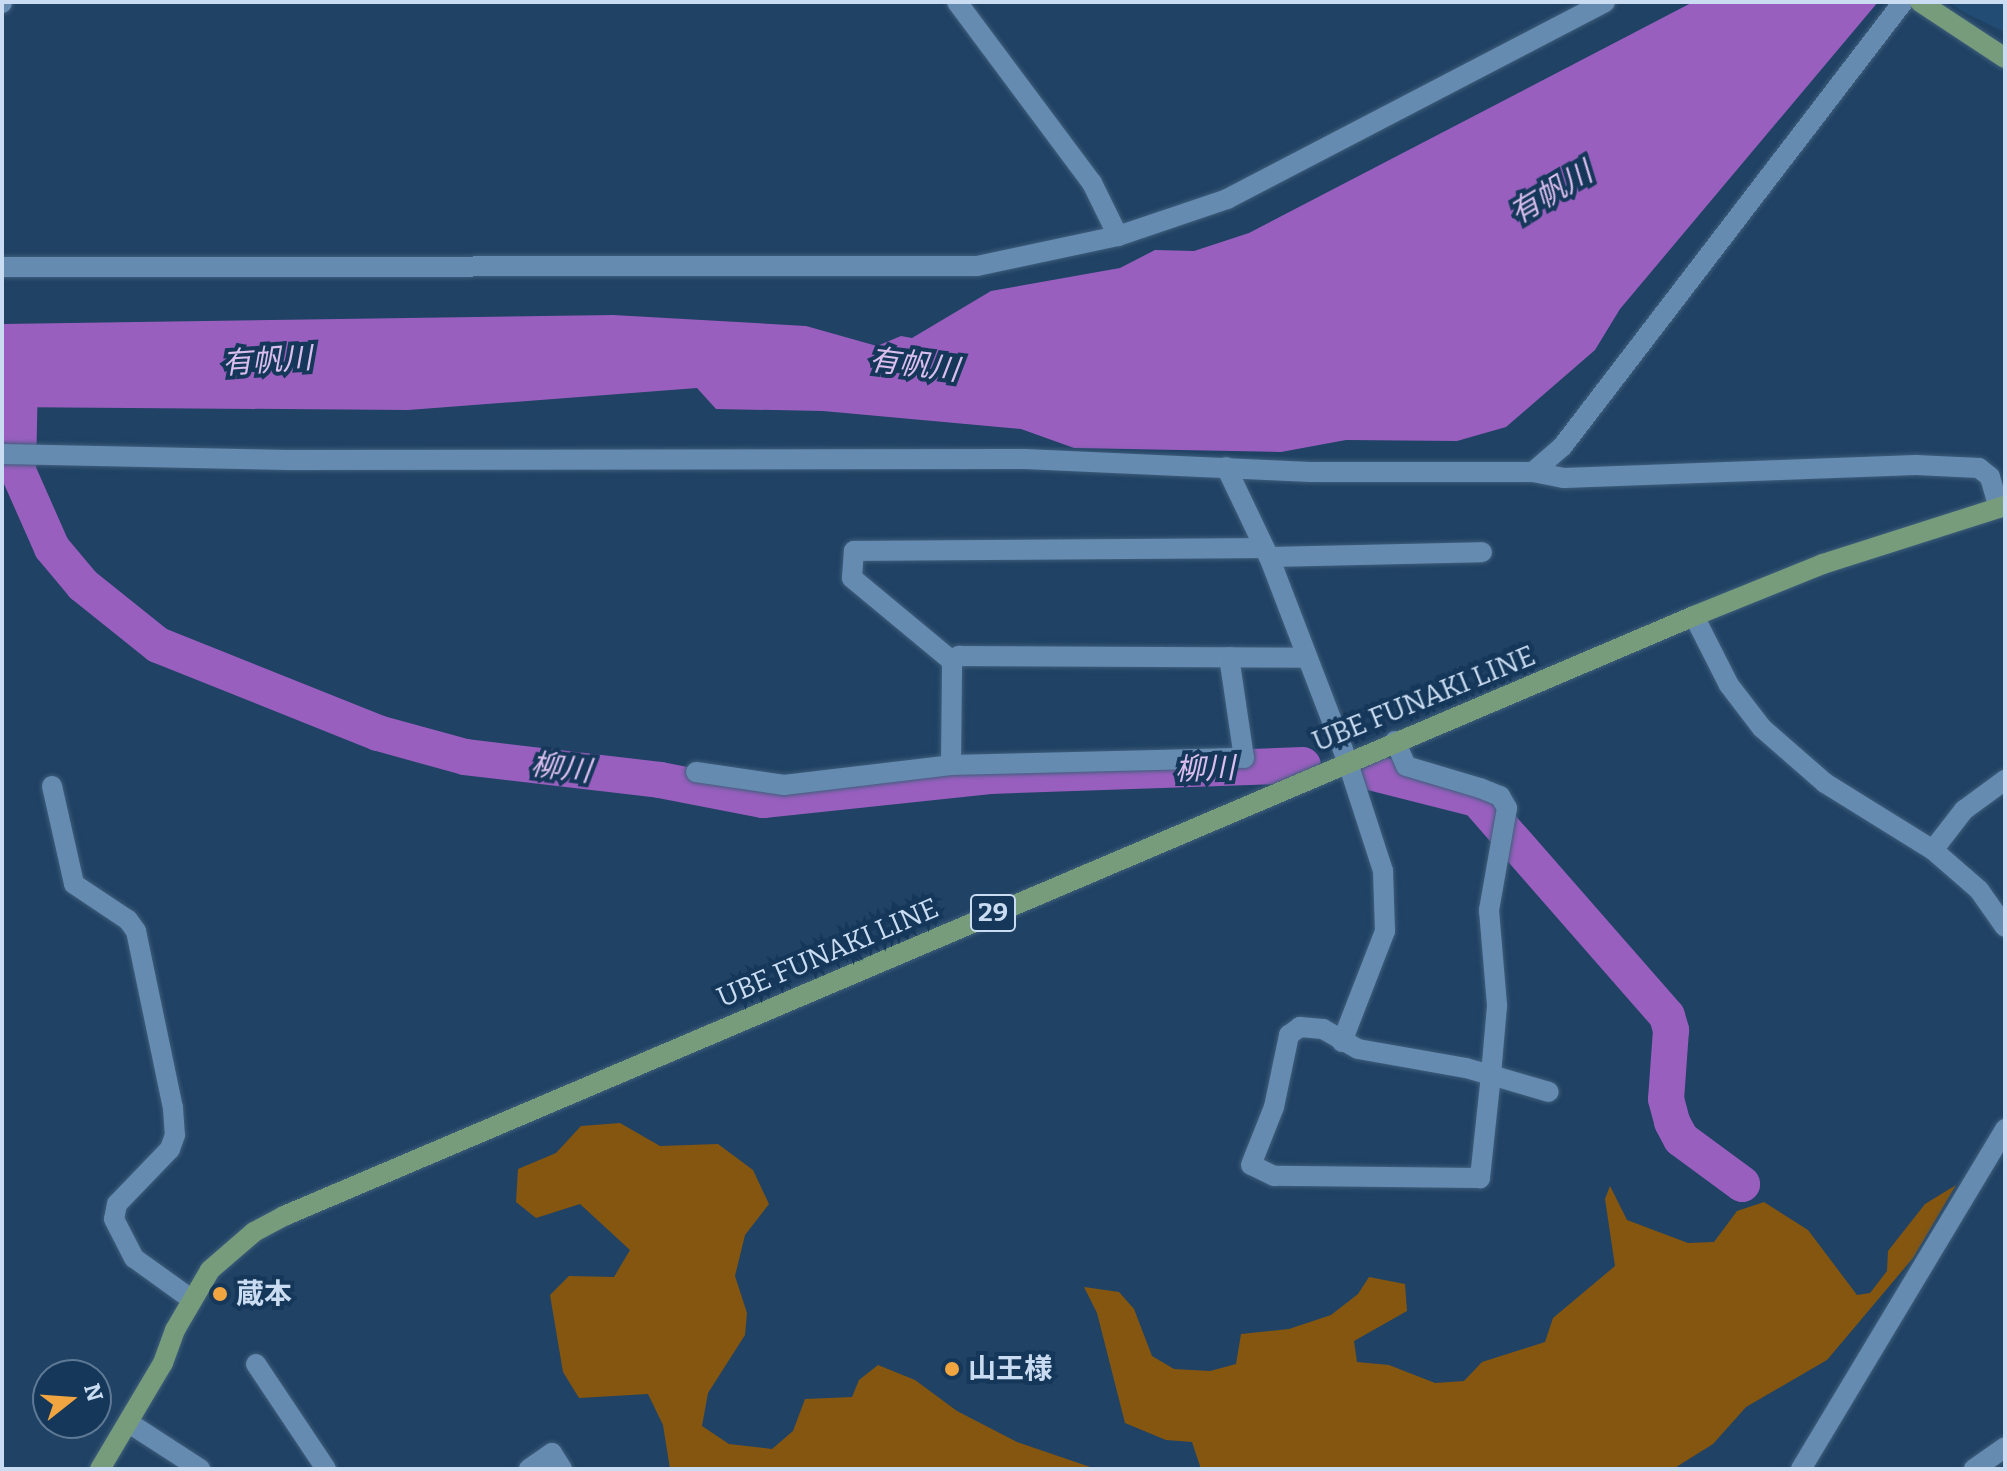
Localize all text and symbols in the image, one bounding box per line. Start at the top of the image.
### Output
water label: 有帆川 [1503,154,1599,232]
water label: 有帆川 [221,340,313,382]
water label: 有帆川 [867,342,961,388]
street label: UBE FUNAKI LINE [1308,639,1540,759]
water label: 柳川 [529,746,593,790]
water label: 柳川 [1174,750,1236,788]
street label: UBE FUNAKI LINE [712,891,944,1015]
road number: 29 [969,891,1017,935]
place label: 蔵本 [236,1277,292,1311]
marker: 蔵本 [211,1285,229,1303]
place label: 山王様 [968,1352,1052,1386]
north arrow [32,1359,112,1439]
marker: 山王様 [943,1360,961,1378]
text: N [78,1380,109,1404]

